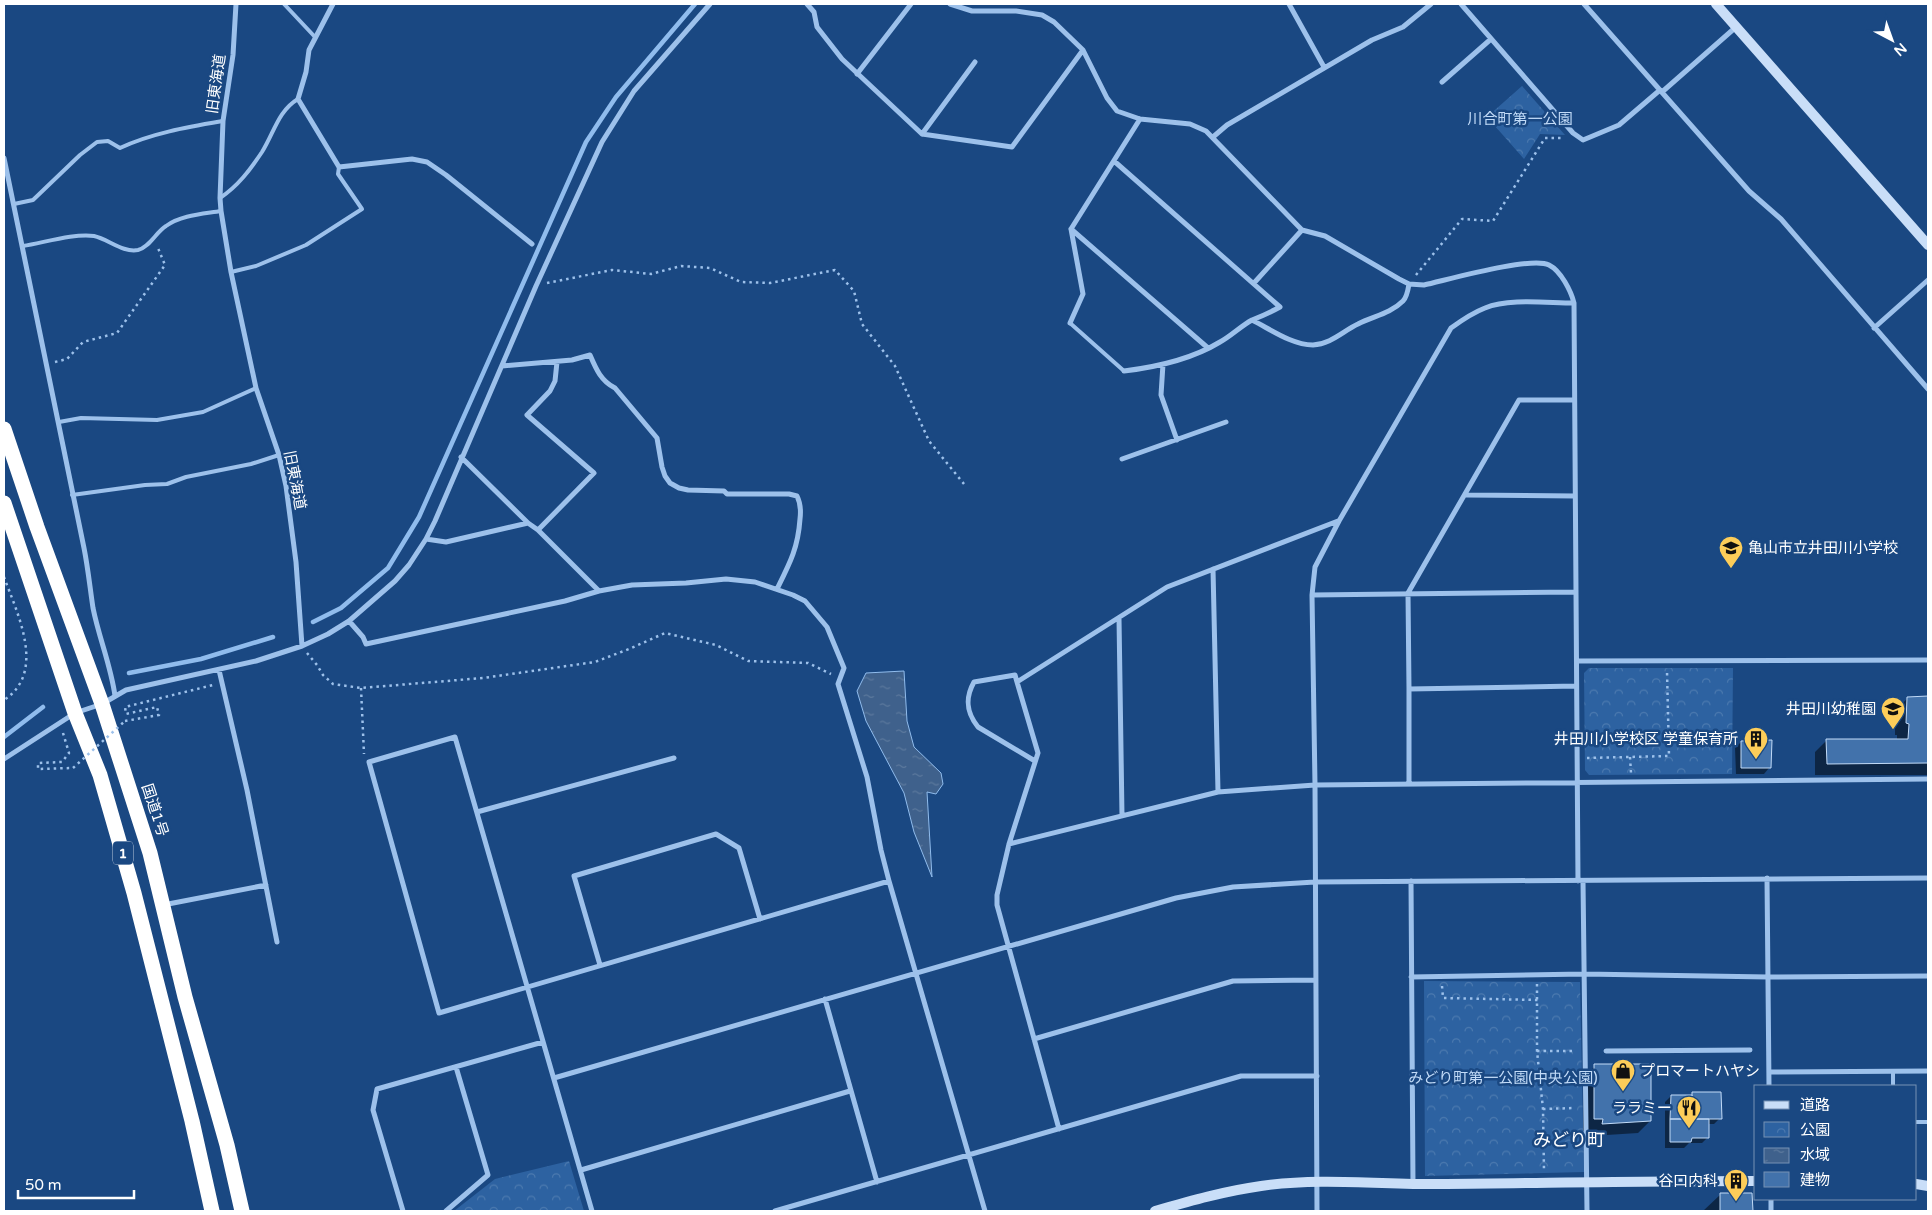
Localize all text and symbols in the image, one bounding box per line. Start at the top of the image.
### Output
north arrow [1867,15,1917,65]
text: N [1890,39,1910,60]
street label: 旧東海道 [203,53,229,115]
park label: 川合町第一公園 [1467,110,1573,128]
street label: 旧東海道 [280,449,310,511]
school or university icon: 亀山市立井田川小学校 [1718,535,1744,569]
place label: 亀山市立井田川小学校 [1748,539,1898,557]
school or university icon: 井田川幼稚園 [1880,696,1906,730]
place label: 井田川幼稚園 [1786,700,1876,718]
building icon: 井田川小学校区 学童保育所 [1743,726,1769,760]
place label: 井田川小学校区 学童保育所 [1554,730,1738,748]
street label: 国道1号 [138,781,172,839]
road number: 1 [113,841,133,864]
shop icon: プロマートハヤシ [1610,1058,1636,1092]
place label: プロマートハヤシ [1640,1062,1760,1080]
park label: みどり町第一公園(中央公園) [1408,1069,1598,1087]
legend [1754,1085,1917,1200]
restaurant icon: ララミー [1676,1095,1702,1129]
text: 道路 [1800,1096,1830,1114]
place label: ララミー [1612,1099,1672,1117]
text: 公園 [1800,1121,1830,1139]
district label: みどり町 [1533,1129,1605,1151]
text: 水域 [1800,1146,1830,1164]
scale bar [18,1168,134,1200]
building icon: 谷口内科 [1723,1168,1749,1202]
text: 建物 [1800,1171,1830,1189]
place label: 谷口内科 [1658,1172,1718,1190]
text: 50 m [25,1176,62,1194]

